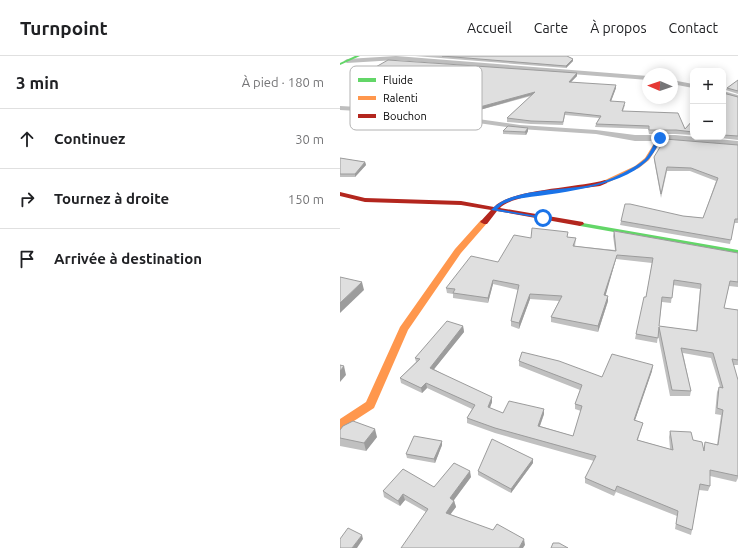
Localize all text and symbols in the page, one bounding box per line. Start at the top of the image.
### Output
text: Turnpoint [20,17,108,39]
text: Accueil [467,20,512,36]
text: Carte [534,20,568,36]
text: À propos [590,20,647,36]
text: Contact [669,20,718,36]
legend [350,66,482,130]
north arrow [642,68,678,104]
map controls [690,68,726,140]
button: + [690,68,726,104]
text: 3 min [16,73,59,92]
text: Fluide [383,74,413,86]
text: À pied · 180 m [242,75,324,89]
text: Ralenti [383,92,418,104]
button: − [690,104,726,140]
text: Bouchon [383,110,427,122]
icon: ahead [16,128,38,150]
route end [651,129,669,147]
text: Continuez [54,130,125,147]
text: 30 m [295,132,324,146]
icon: right [16,188,38,210]
text: Tournez à droite [54,190,169,207]
text: 150 m [288,192,324,206]
route start [534,209,552,227]
icon: arrive [16,248,38,270]
text: Arrivée à destination [54,250,202,267]

